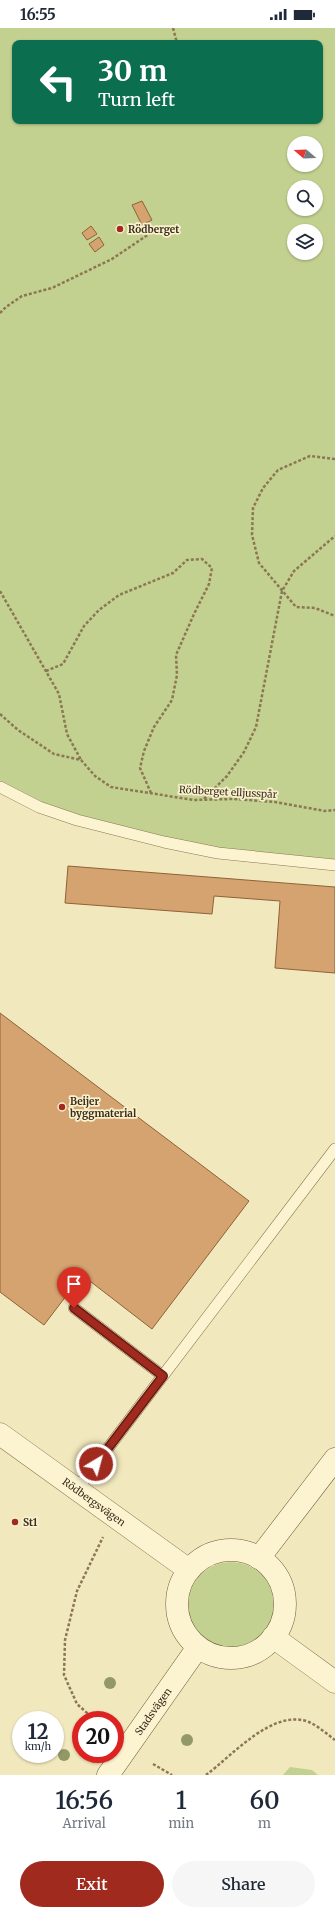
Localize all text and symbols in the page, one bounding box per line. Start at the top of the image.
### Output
text: 16:55 [20,5,56,24]
text: 30 m [98,53,167,89]
icon: left [32,56,84,108]
text: Turn left [98,88,175,111]
north arrow [287,136,323,172]
map controls [287,136,323,260]
button: search [287,180,323,216]
place label: Rödberget [128,223,179,236]
marker: Rödberget [115,224,125,234]
button: layers [287,224,323,260]
street label: Rödberget elljusspår [179,783,278,801]
place label: Beijer byggmaterial [70,1095,137,1120]
marker: Beijer byggmaterial [57,1102,67,1112]
pin [57,1267,91,1308]
icon: arrive [63,1273,85,1295]
position arrow [75,1443,117,1485]
street label: Rödbergsvägen [60,1475,128,1529]
place label: St1 [23,1516,38,1529]
marker: St1 [10,1517,20,1527]
street label: Stadsvägen [132,1685,174,1737]
speed limit sign: 20 [72,1711,124,1763]
text: 12 [28,1719,48,1744]
text: km/h [25,1740,51,1753]
text: 16:56 [55,1785,113,1816]
text: 1 [176,1785,187,1816]
text: 60 [249,1785,280,1816]
text: Arrival [62,1815,106,1832]
text: min [168,1815,194,1832]
text: m [258,1815,271,1832]
button: Exit [20,1861,164,1907]
button: Share [172,1861,315,1907]

